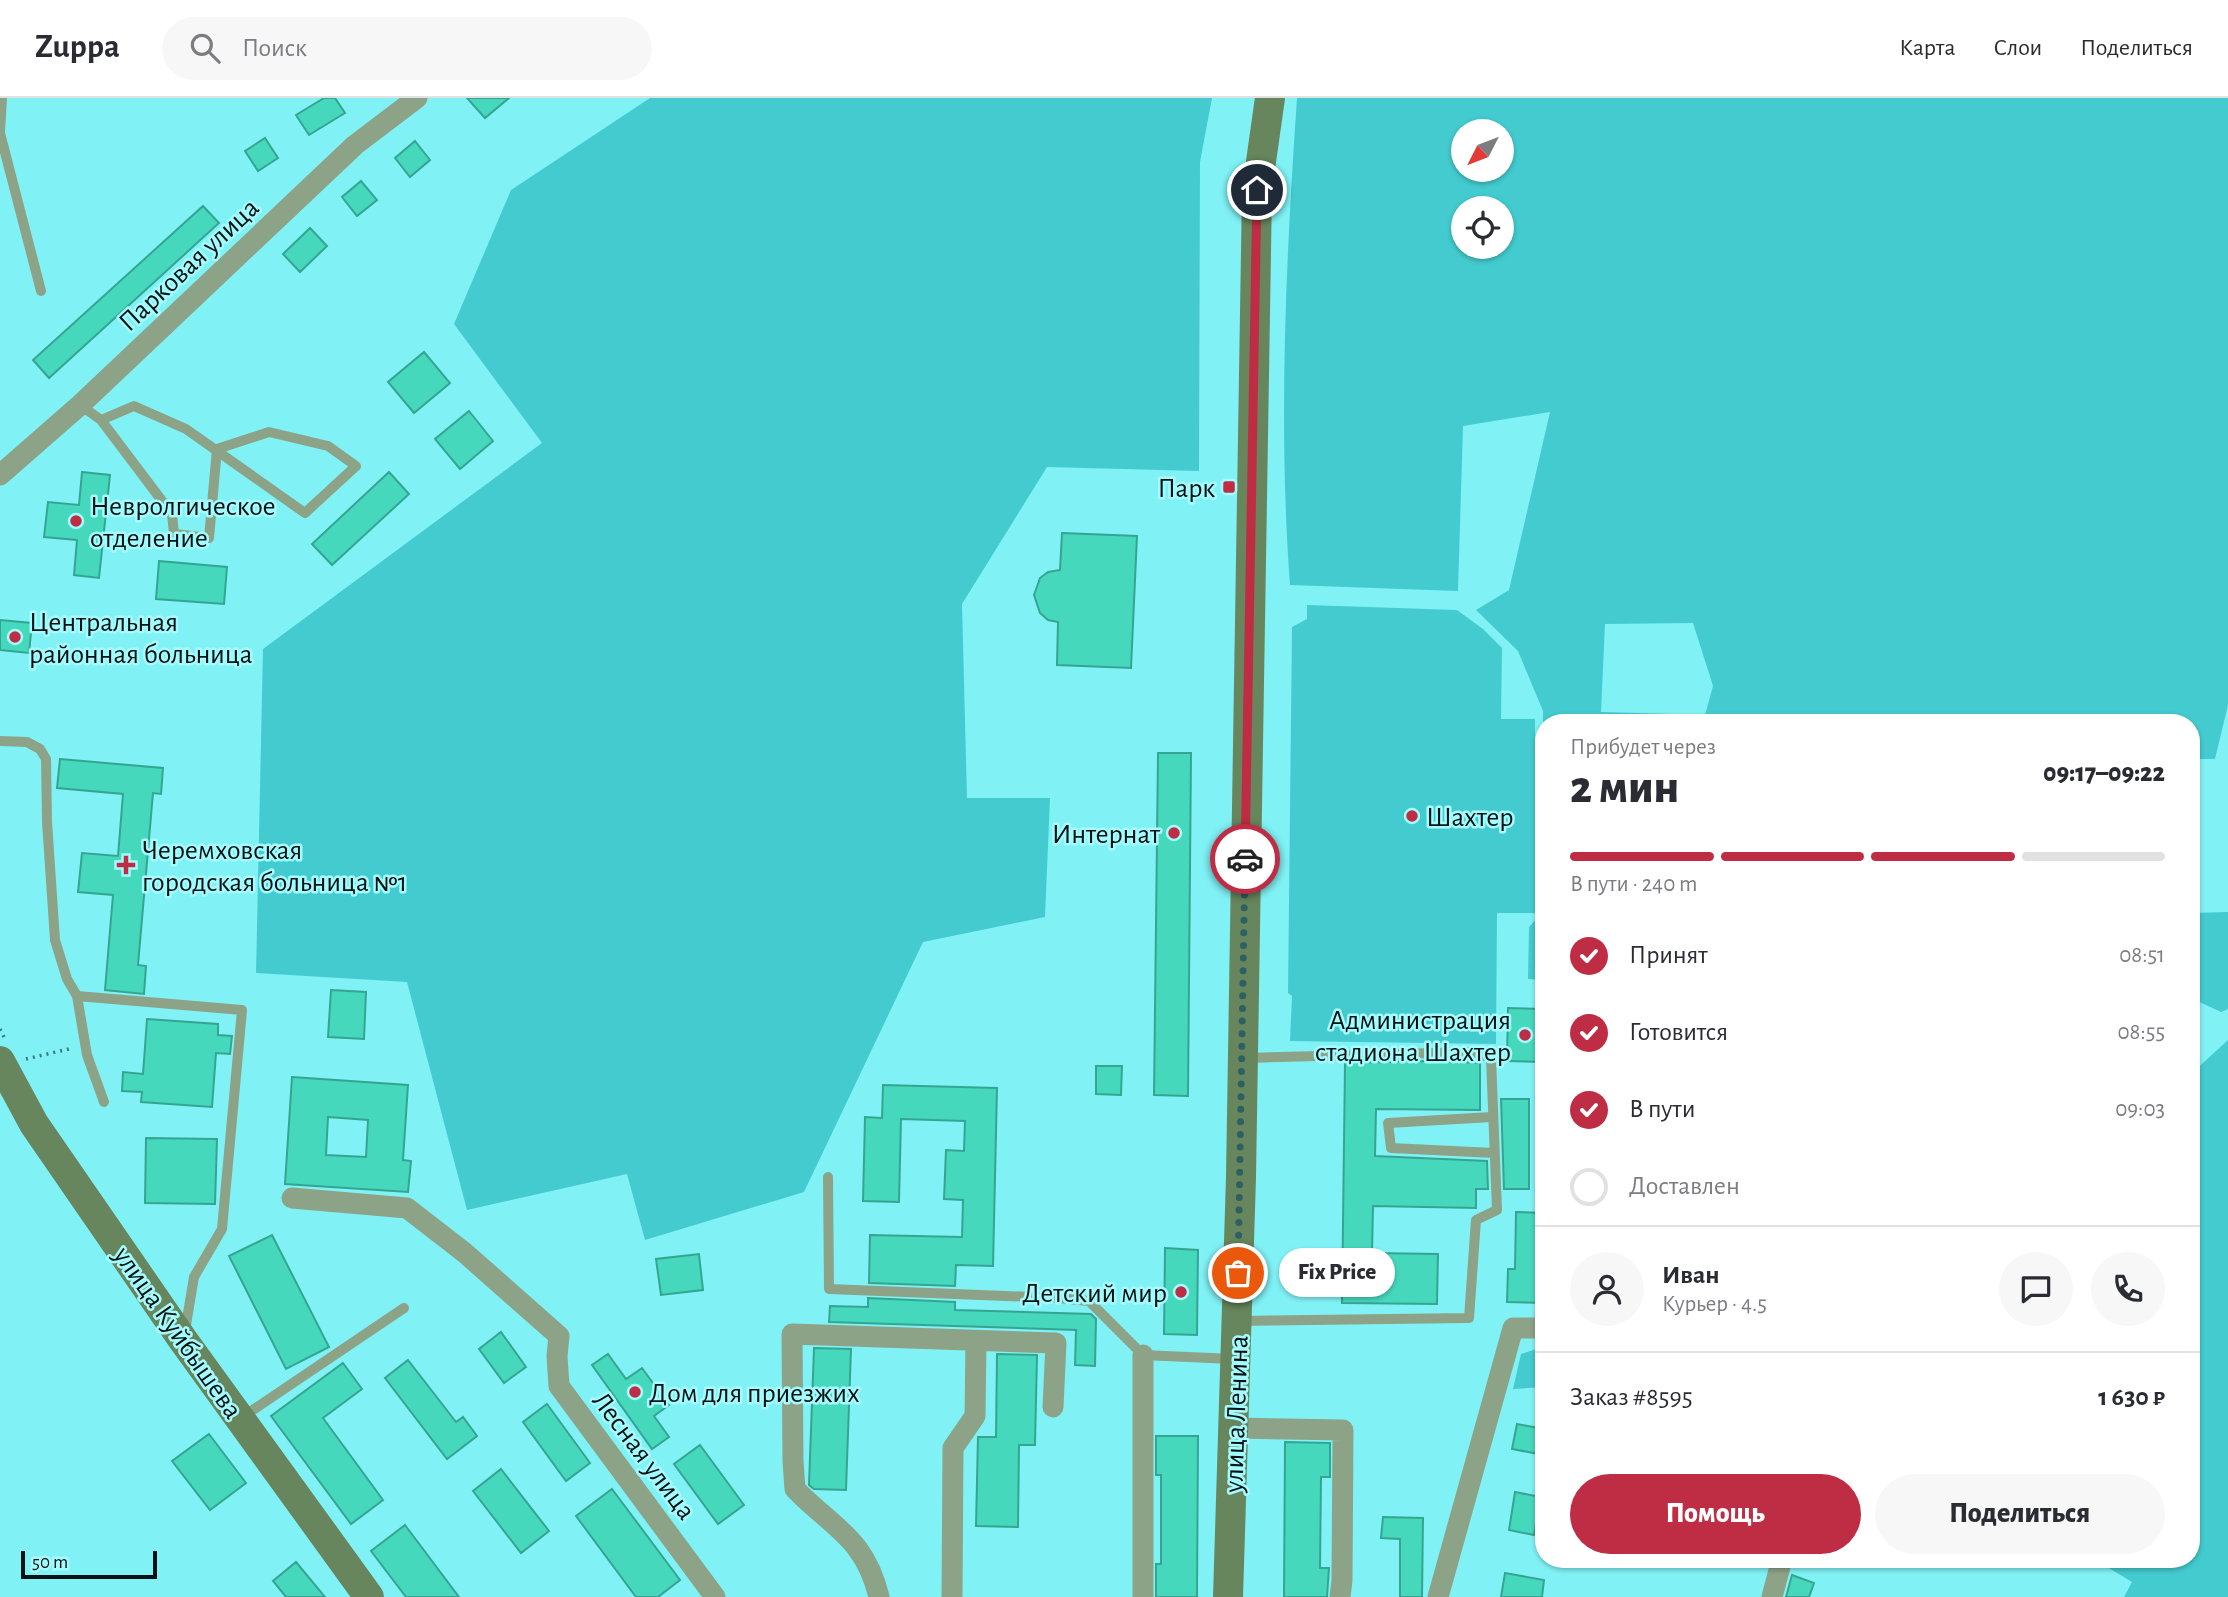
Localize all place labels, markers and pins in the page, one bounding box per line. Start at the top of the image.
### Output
pin [1227,160,1287,220]
place label: Парк [1157,475,1215,503]
marker: Парк [1221,479,1237,495]
place label: Невролгическое отделение [90,493,276,553]
marker: Невролгическое отделение [68,513,84,529]
place label: Центральная районная больница [29,609,253,669]
marker: Центральная районная больница [7,629,23,645]
place label: Шахтер [1426,804,1514,832]
marker: Шахтер [1404,808,1420,824]
place label: Интернат [1052,821,1161,849]
marker: Интернат [1166,825,1182,841]
place label: Черемховская городская больница №1 [142,837,407,897]
marker: Черемховская городская больница №1 [116,855,136,875]
place label: Администрация стадиона Шахтер [1315,1007,1511,1067]
marker: Администрация стадиона Шахтер [1517,1027,1533,1043]
pin [1208,1243,1268,1303]
callout: Fix Price [1280,1248,1396,1298]
place label: Детский мир [1022,1280,1167,1308]
marker: Детский мир [1173,1284,1189,1300]
place label: Дом для приезжих [649,1380,860,1408]
marker: Дом для приезжих [627,1384,643,1400]

